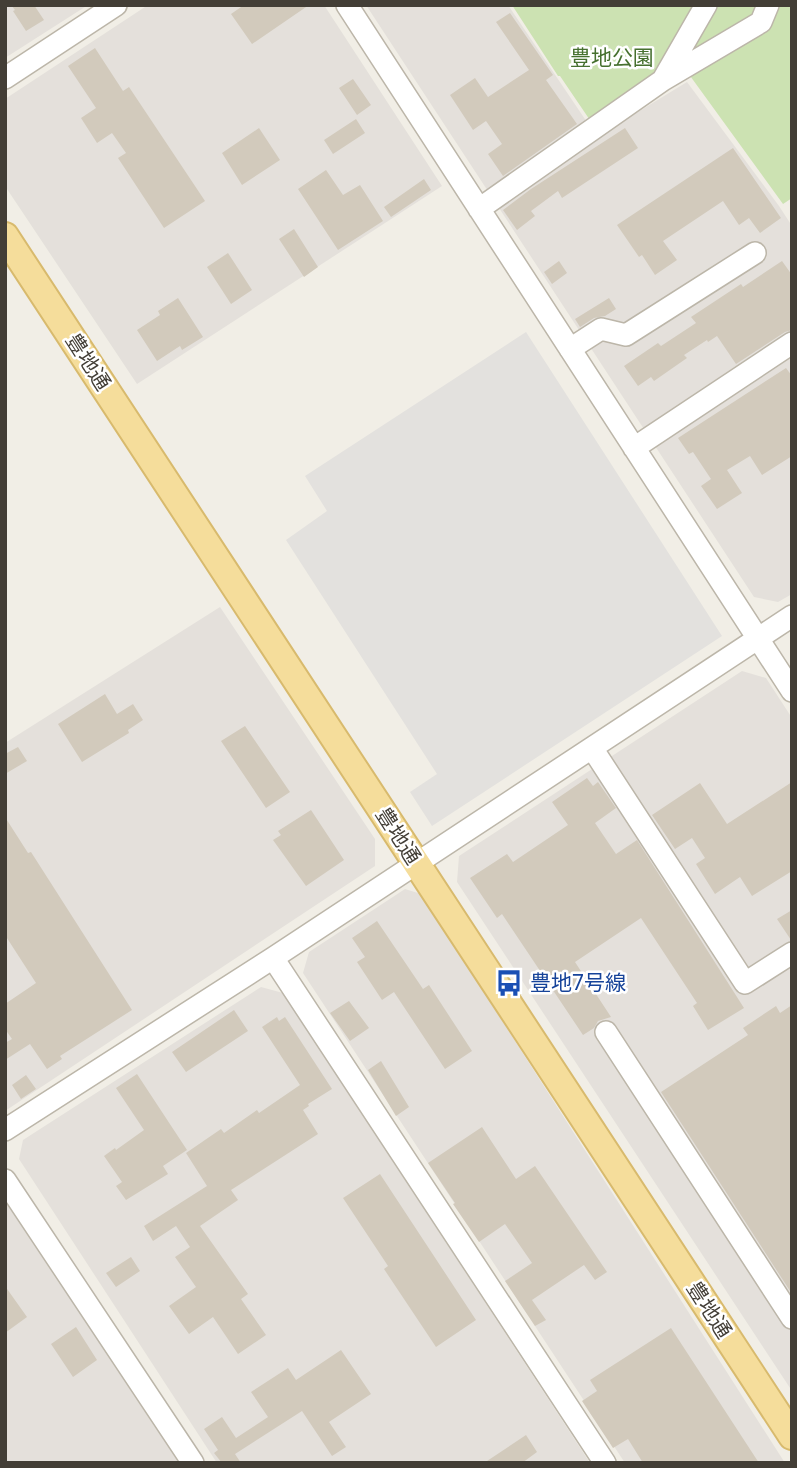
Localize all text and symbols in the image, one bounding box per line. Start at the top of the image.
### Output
park label: 豊地公園 [570,43,654,71]
street label: 豊地通 [60,327,118,395]
street label: 豊地通 [370,801,428,869]
bus stop icon: 豊地7号線 [494,968,524,998]
place label: 豊地7号線 [530,968,626,996]
street label: 豊地通 [681,1275,739,1343]

